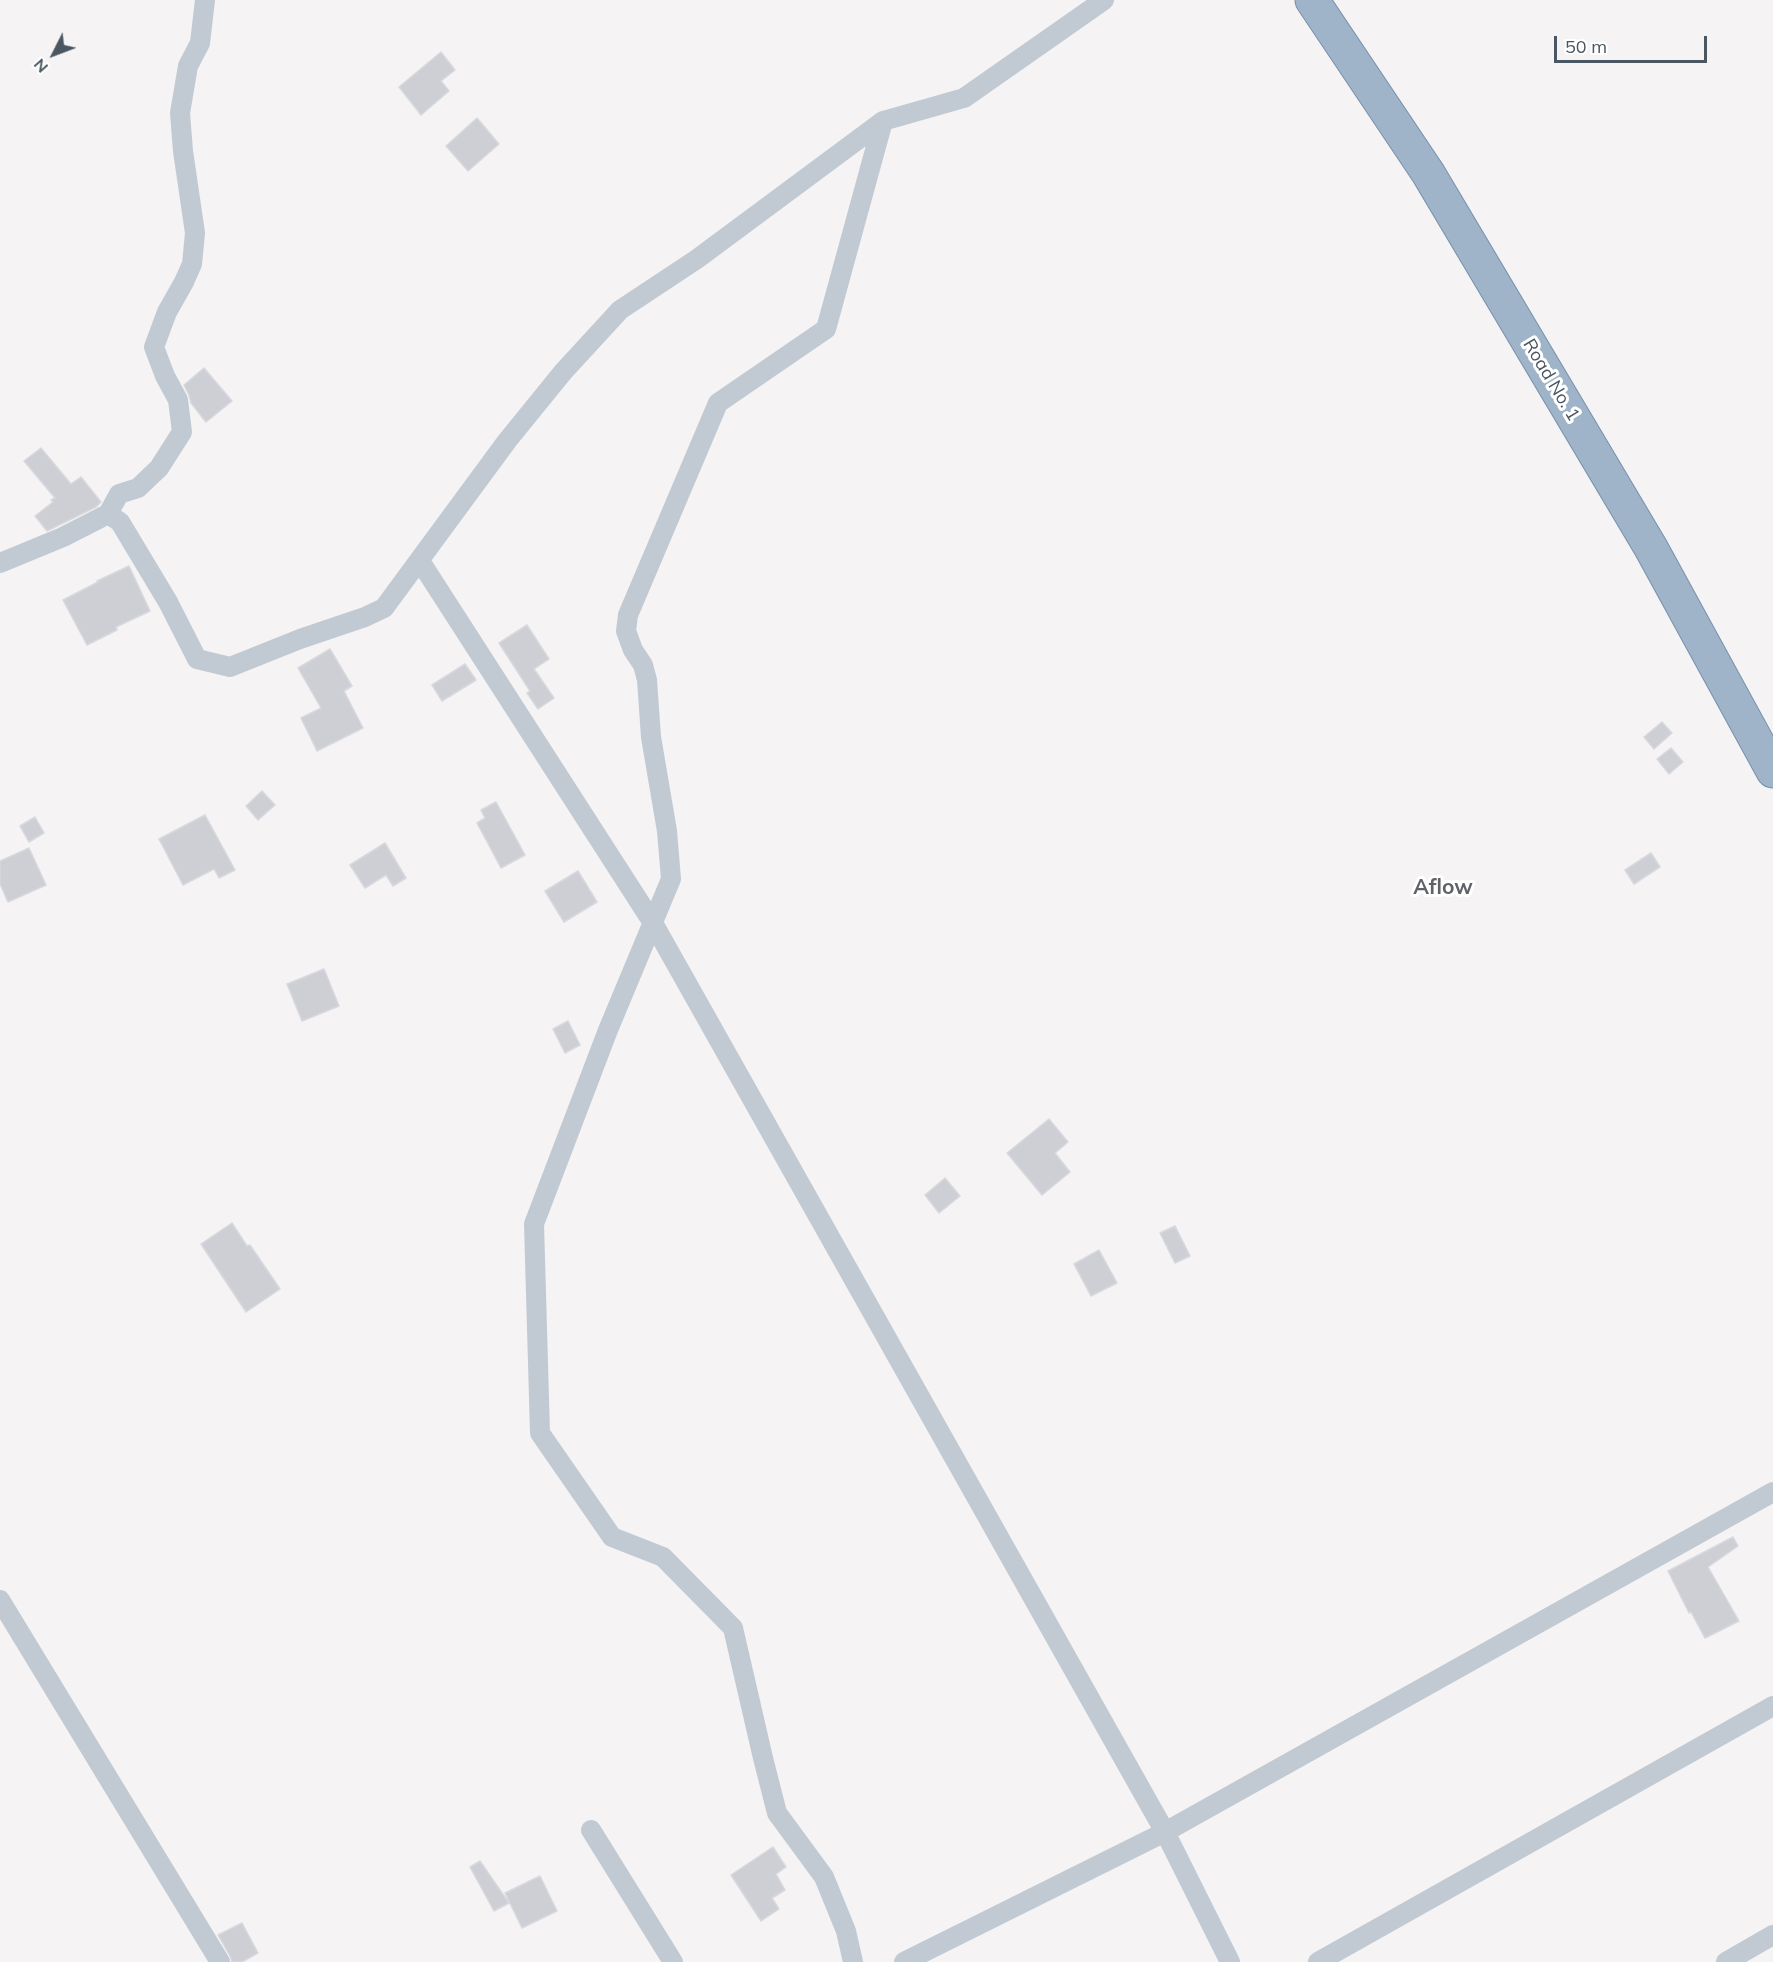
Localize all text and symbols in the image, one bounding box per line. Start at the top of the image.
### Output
north arrow [24,24,84,84]
scale bar [1557,24,1710,62]
text: 50 m [1565,35,1607,58]
text: N [29,55,52,77]
street label: Road No. 1 [1518,335,1584,425]
district label: Aflow [1413,875,1473,901]

